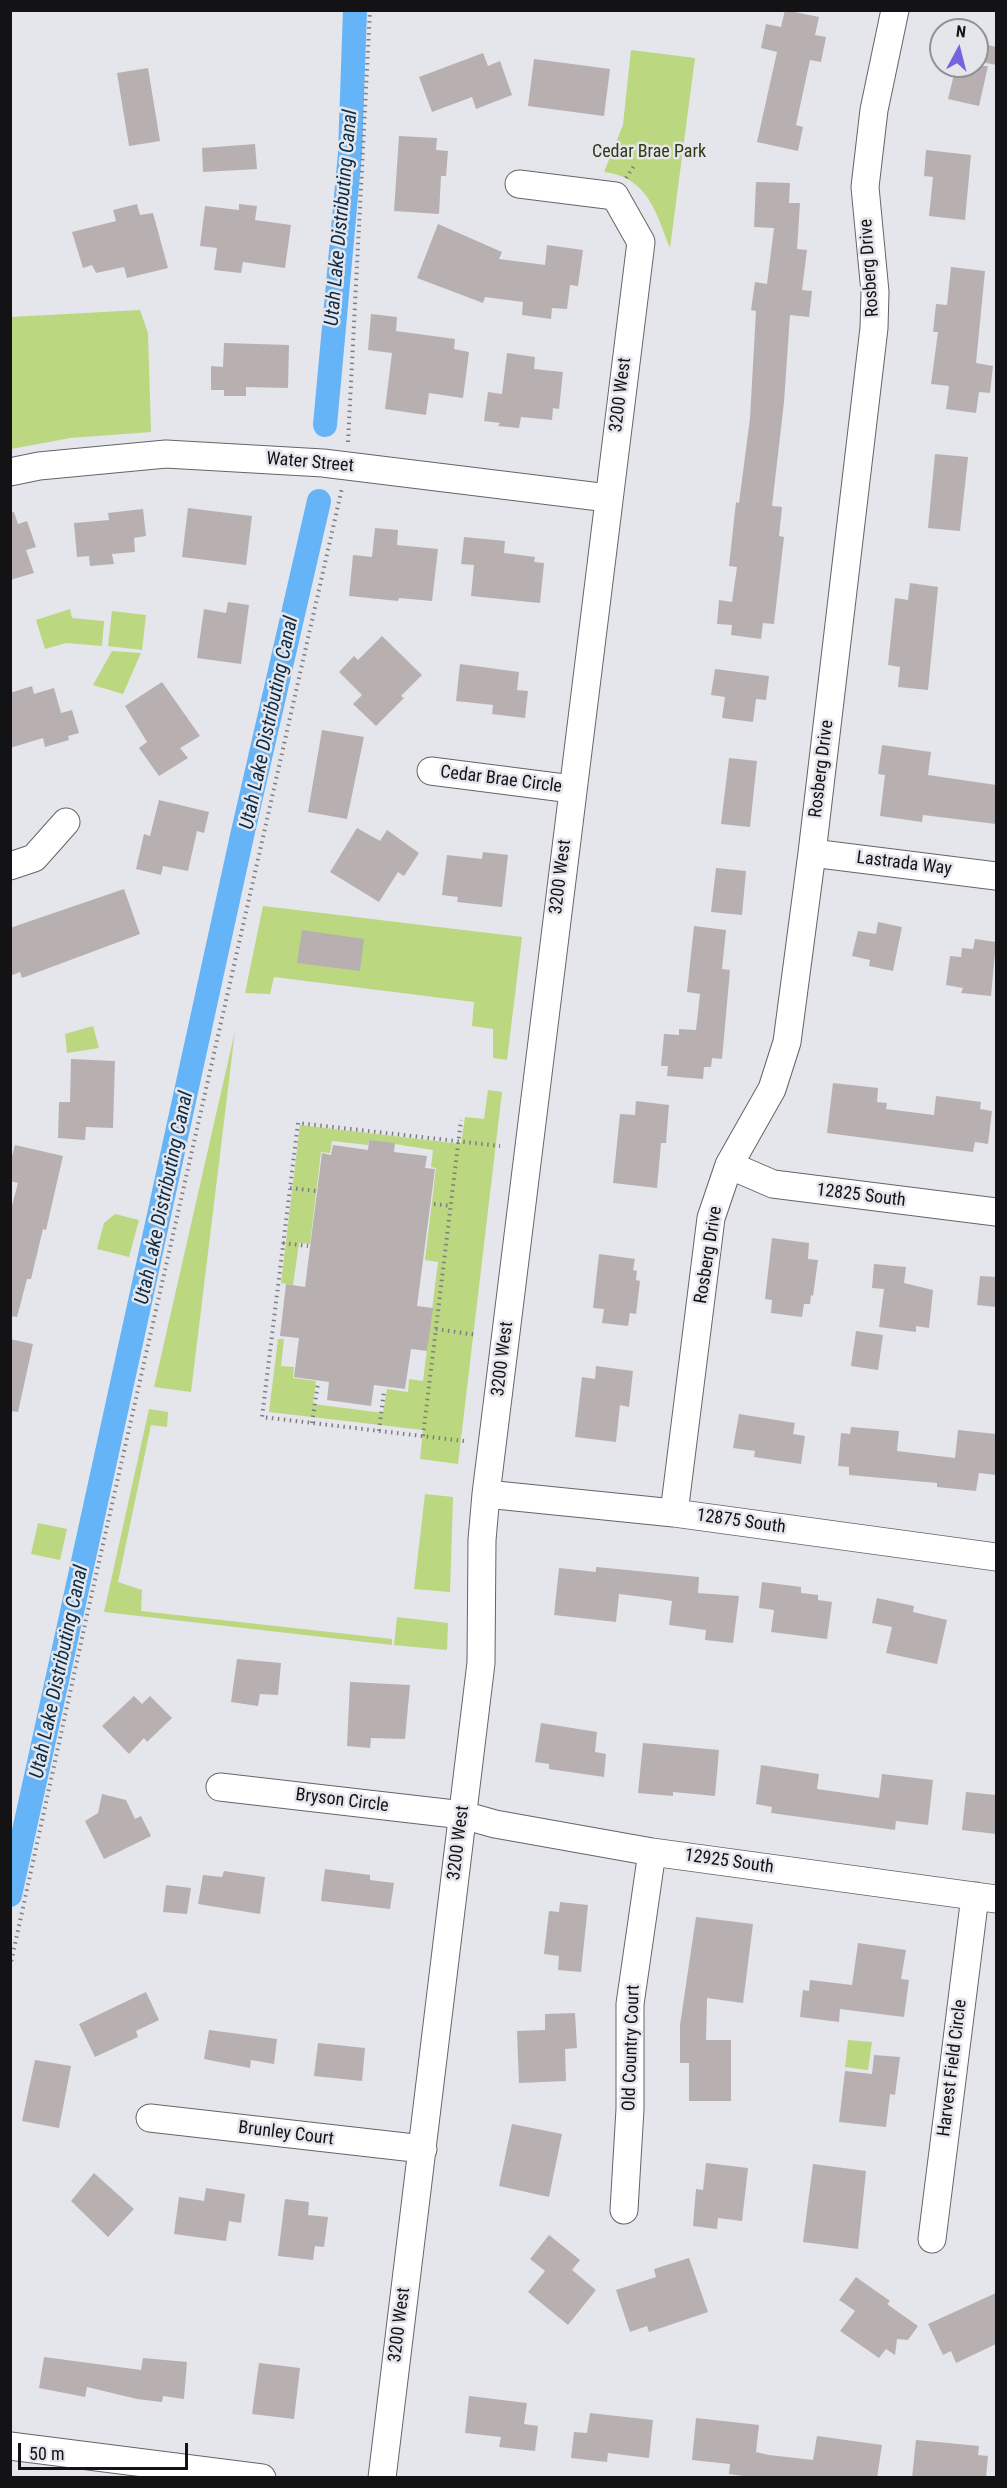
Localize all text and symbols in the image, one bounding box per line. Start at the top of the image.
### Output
north arrow [929,18,989,78]
text: N [955,22,967,42]
water label: Utah Lake Distributing Canal [321,109,363,327]
park label: Cedar Brae Park [592,141,706,163]
street label: Rosberg Drive [856,218,884,318]
street label: 3200 West [606,356,636,434]
street label: Water Street [265,448,355,478]
water label: Utah Lake Distributing Canal [236,614,304,832]
street label: Rosberg Drive [805,719,839,819]
street label: Cedar Brae Circle [439,762,563,798]
street label: 3200 West [546,838,576,916]
street label: Lastrada Way [855,847,953,881]
water label: Utah Lake Distributing Canal [131,1089,199,1307]
street label: 12825 South [815,1180,907,1212]
street label: Rosberg Drive [691,1205,727,1305]
street label: 3200 West [488,1320,518,1398]
street label: 12875 South [695,1505,787,1539]
water label: Utah Lake Distributing Canal [26,1563,94,1781]
street label: Bryson Circle [294,1785,390,1817]
street label: 3200 West [444,1804,474,1882]
street label: 12925 South [683,1845,775,1879]
street label: Old Country Court [619,1984,645,2112]
street label: Harvest Field Circle [934,1998,972,2138]
street label: Brunley Court [237,2117,335,2151]
street label: 3200 West [385,2286,415,2364]
scale bar [21,2431,190,2469]
text: 50 m [29,2443,64,2464]

